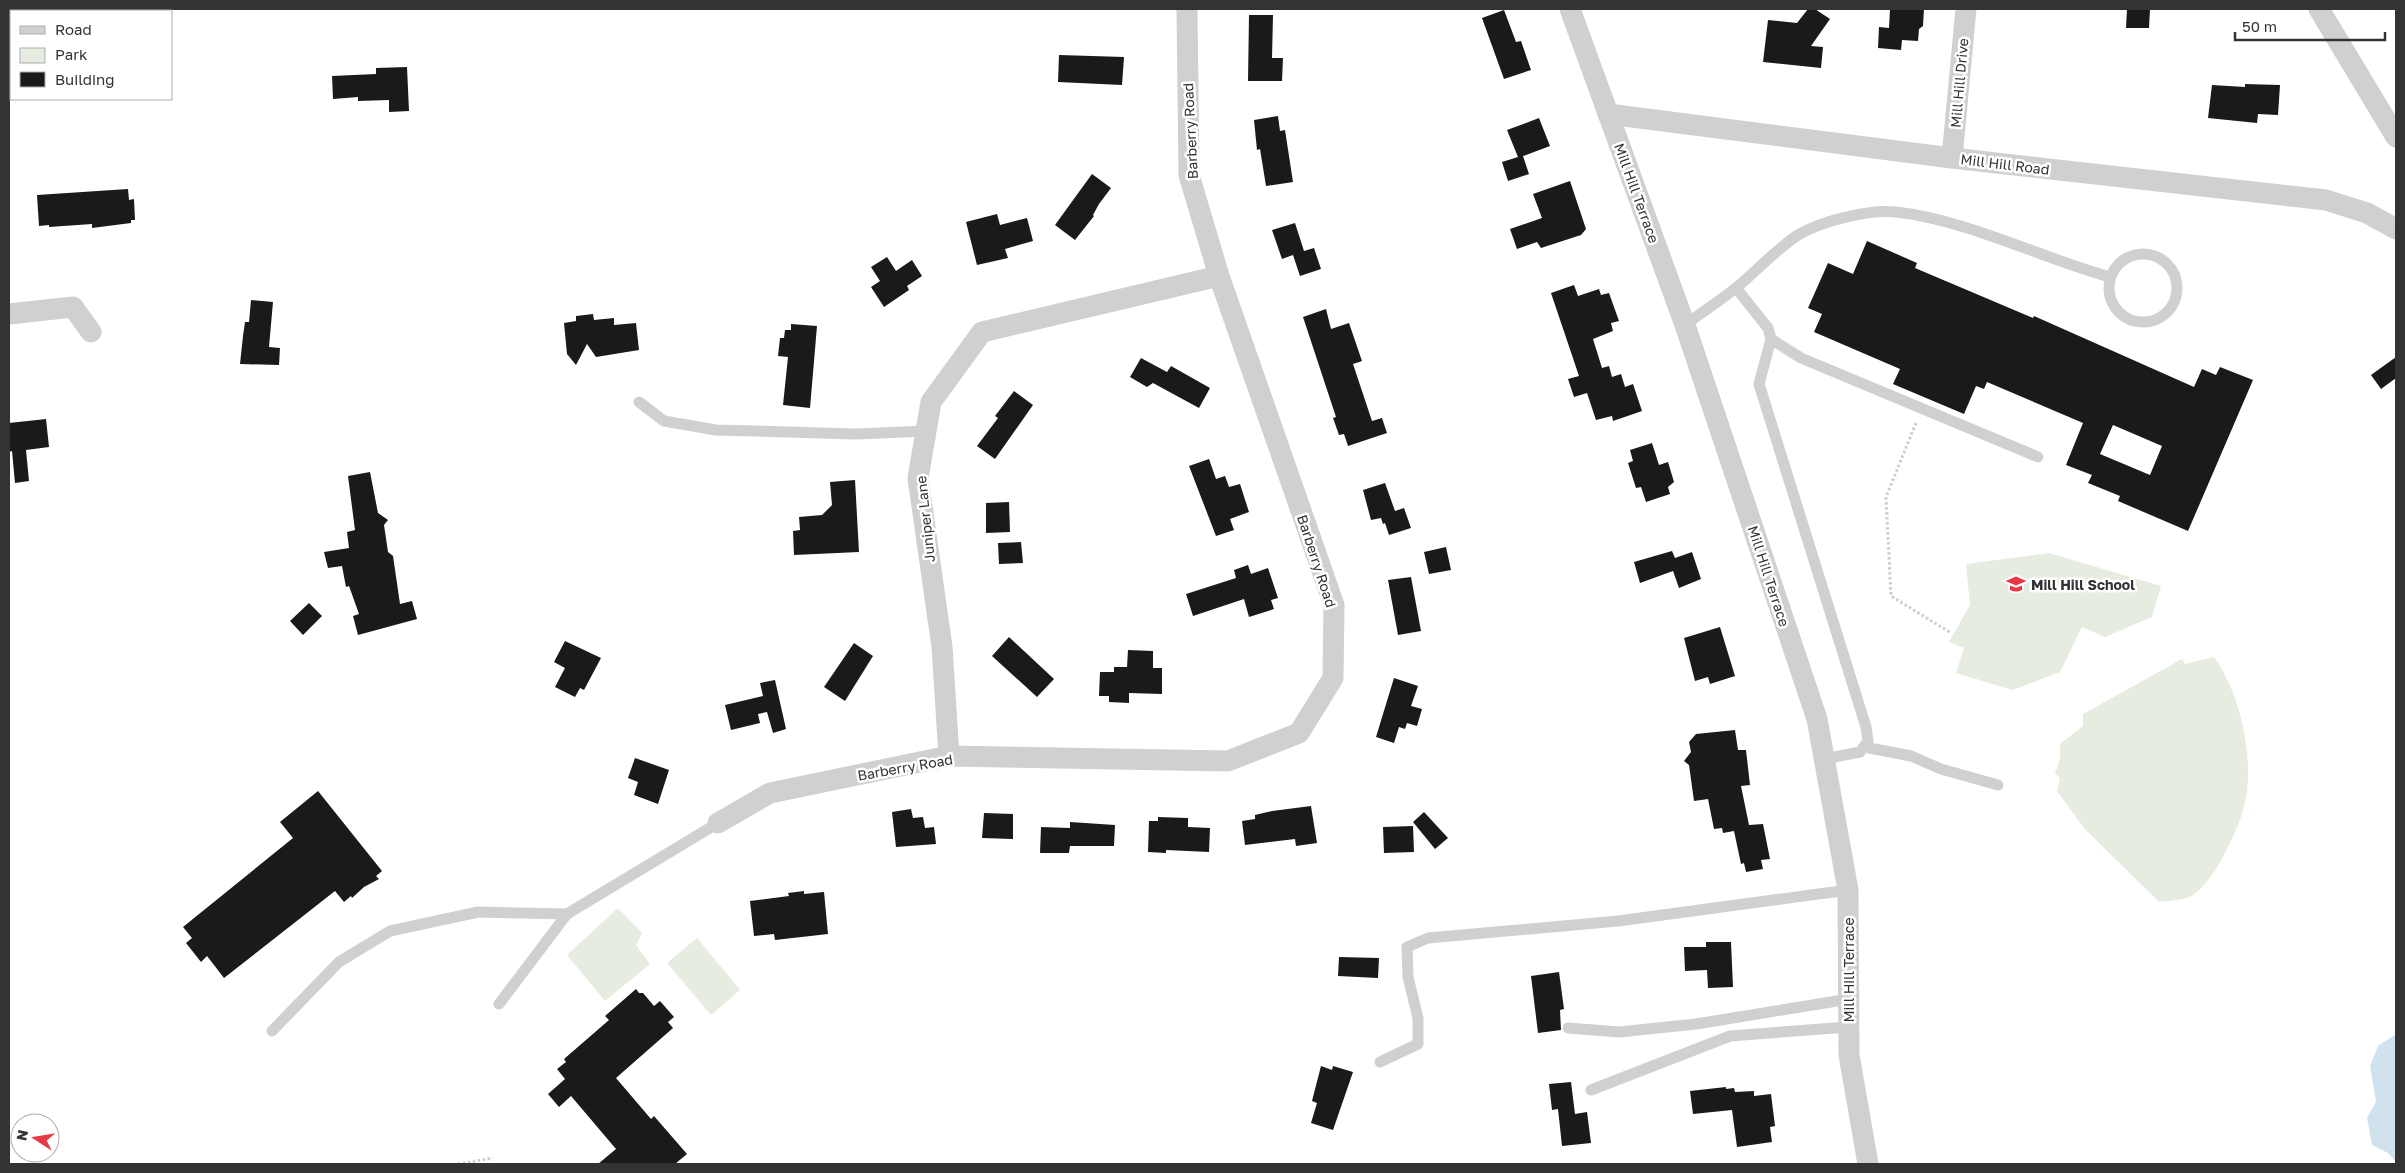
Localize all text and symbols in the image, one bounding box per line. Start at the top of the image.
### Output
legend [10,10,172,100]
scale bar [2235,10,2385,42]
text: 50 m [2242,17,2277,35]
text: Road [55,20,92,38]
street label: Mill Hill Drive [1947,38,1971,128]
text: Park [55,45,88,63]
text: Building [55,70,115,88]
street label: Barberry Road [1179,82,1201,180]
street label: Mill Hill Terrace [1611,141,1663,245]
street label: Mill Hill Road [1960,150,2050,178]
street label: Juniper Lane [912,475,938,563]
street label: Barberry Road [1294,512,1340,610]
street label: Mill Hill Terrace [1745,523,1793,629]
school or university icon: Mill Hill School [2005,573,2027,595]
place label: Mill Hill School [2031,576,2135,593]
street label: Barberry Road [856,750,954,784]
street label: Mill Hill Terrace [1840,917,1857,1023]
north arrow [10,1113,60,1163]
text: N [12,1128,31,1142]

